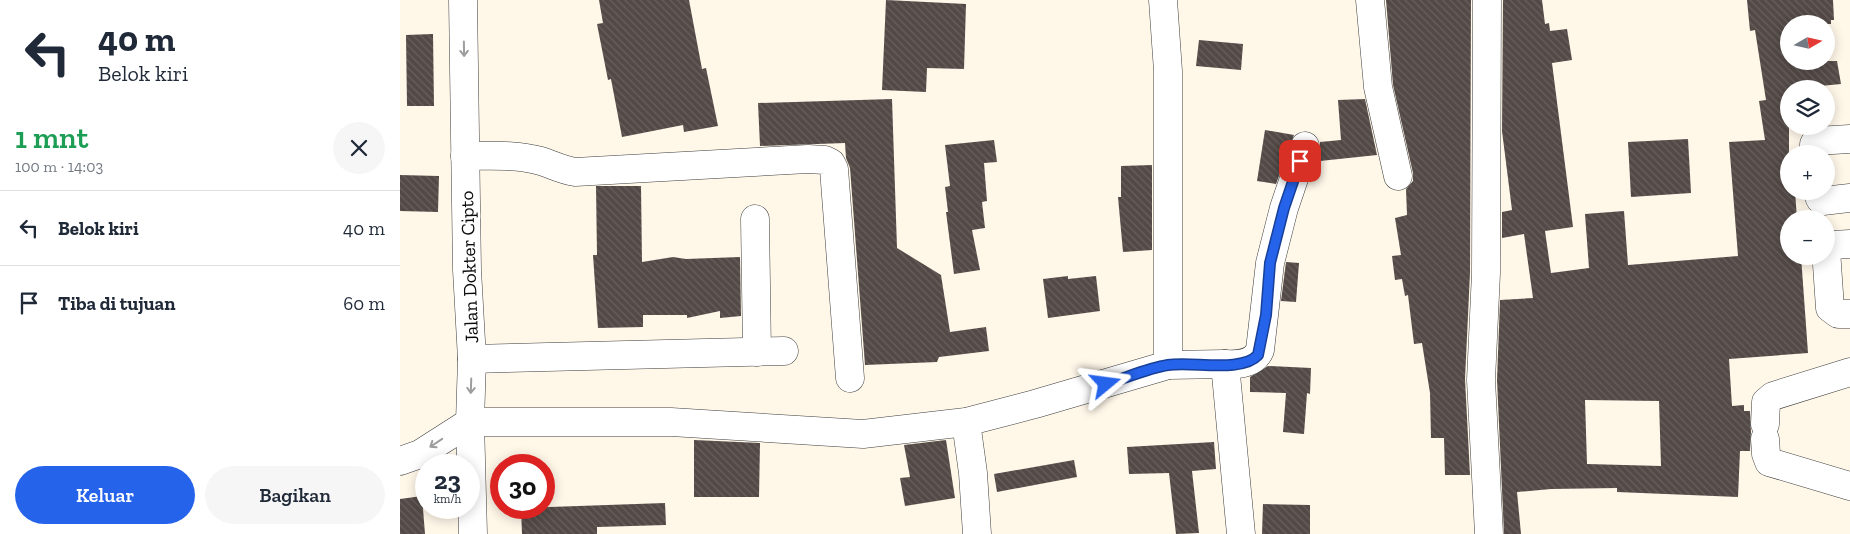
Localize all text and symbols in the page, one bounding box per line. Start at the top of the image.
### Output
north arrow [1780,15,1835,70]
map controls [1780,15,1835,265]
text: 40 m [98,18,175,60]
icon: left [15,20,80,85]
one-way arrow [459,40,469,56]
text: Belok kiri [98,60,188,87]
button: layers [1780,80,1835,135]
text: 1 mnt [15,120,88,156]
button: close [333,122,385,174]
pin [1279,140,1321,182]
button: + [1780,145,1835,200]
icon: arrive [1286,147,1314,175]
text: 100 m · 14:03 [15,157,103,176]
street label: Jalan Dokter Cipto [455,190,483,344]
button: − [1780,210,1835,265]
icon: left [15,214,43,242]
text: Belok kiri [58,217,139,240]
text: 40 m [343,217,385,240]
icon: arrive [15,289,43,317]
text: Tiba di tujuan [58,292,175,315]
text: 60 m [343,292,385,315]
position arrow [1079,357,1131,409]
one-way arrow [466,378,476,394]
one-way arrow [429,438,443,448]
speed limit sign: 30 [490,454,555,519]
text: 23 [434,465,461,495]
button: Keluar [15,466,195,524]
button: Bagikan [205,466,385,524]
text: km/h [434,492,461,506]

